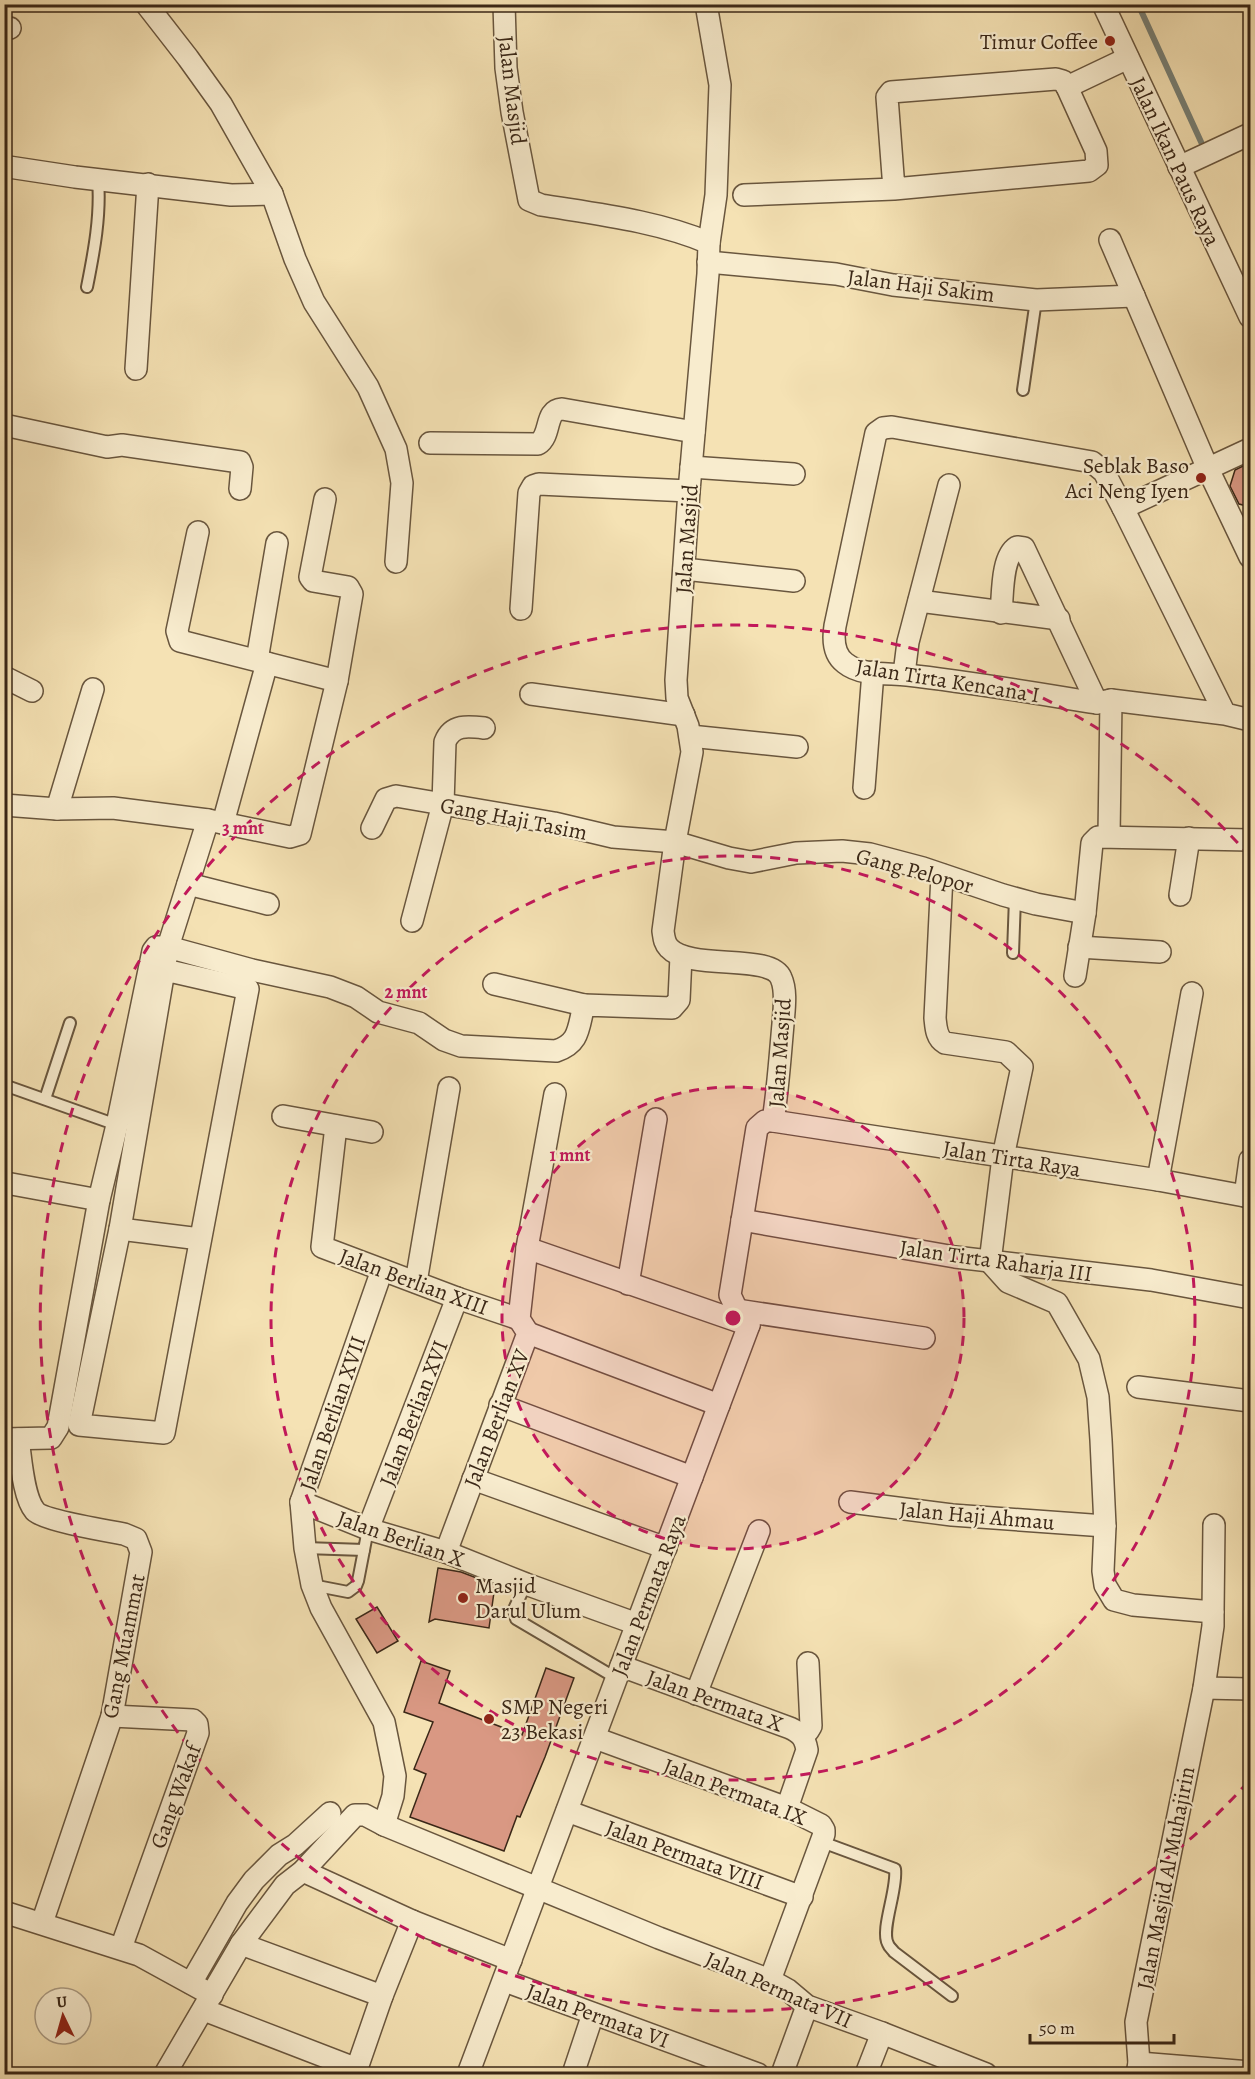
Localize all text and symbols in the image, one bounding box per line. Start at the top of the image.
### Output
place label: Timur Coffee [980,27,1098,57]
street label: Jalan Masjid [490,34,534,147]
marker: Timur Coffee [1103,34,1117,48]
street label: Jalan Ikan Paus Raya [1123,72,1228,252]
street label: Jalan Haji Sakim [846,262,996,310]
place label: Seblak Baso Aci Neng Iyen [1064,451,1189,506]
marker: Seblak Baso Aci Neng Iyen [1194,471,1208,485]
street label: Jalan Masjid [668,483,706,595]
street label: Jalan Tirta Kencana I [854,652,1042,710]
street label: Gang Haji Tasim [438,790,590,848]
text: 3 mnt [222,816,264,840]
street label: Gang Pelopor [853,841,977,901]
text: 2 mnt [384,980,428,1004]
street label: Jalan Masjid [761,997,799,1109]
street label: Jalan Tirta Raya [941,1133,1084,1185]
text: 1 mnt [550,1143,590,1167]
street label: Jalan Tirta Raharja III [898,1233,1094,1289]
street label: Jalan Berlian XIII [335,1241,492,1323]
centre of rings [723,1308,743,1328]
street label: Jalan Berlian XVII [292,1332,373,1495]
street label: Jalan Berlian XVI [372,1336,456,1491]
street label: Jalan Berlian XV [457,1344,537,1492]
street label: Jalan Haji Ahmau [898,1494,1056,1538]
street label: Jalan Berlian X [333,1503,469,1575]
street label: Jalan Permata Raya [604,1509,694,1681]
street label: Gang Muammat [95,1571,153,1721]
place label: Masjid Darul Ulum [475,1571,581,1626]
marker: Masjid Darul Ulum [456,1591,470,1605]
street label: Jalan Permata X [642,1662,788,1740]
place label: SMP Negeri 23 Bekasi [501,1692,608,1747]
marker: SMP Negeri 23 Bekasi [482,1712,496,1726]
street label: Gang Wakaf [143,1737,210,1853]
street label: Jalan Permata IX [659,1751,811,1833]
street label: Jalan Masjid Al Muhajirin [1130,1764,1202,1992]
street label: Jalan Permata VIII [602,1812,768,1897]
street label: Jalan Permata VII [700,1944,857,2036]
street label: Jalan Permata VI [522,1976,673,2056]
north arrow [33,1986,93,2046]
text: U [56,1991,68,2013]
scale bar [1030,2007,1174,2045]
text: 50 m [1039,2016,1075,2040]

